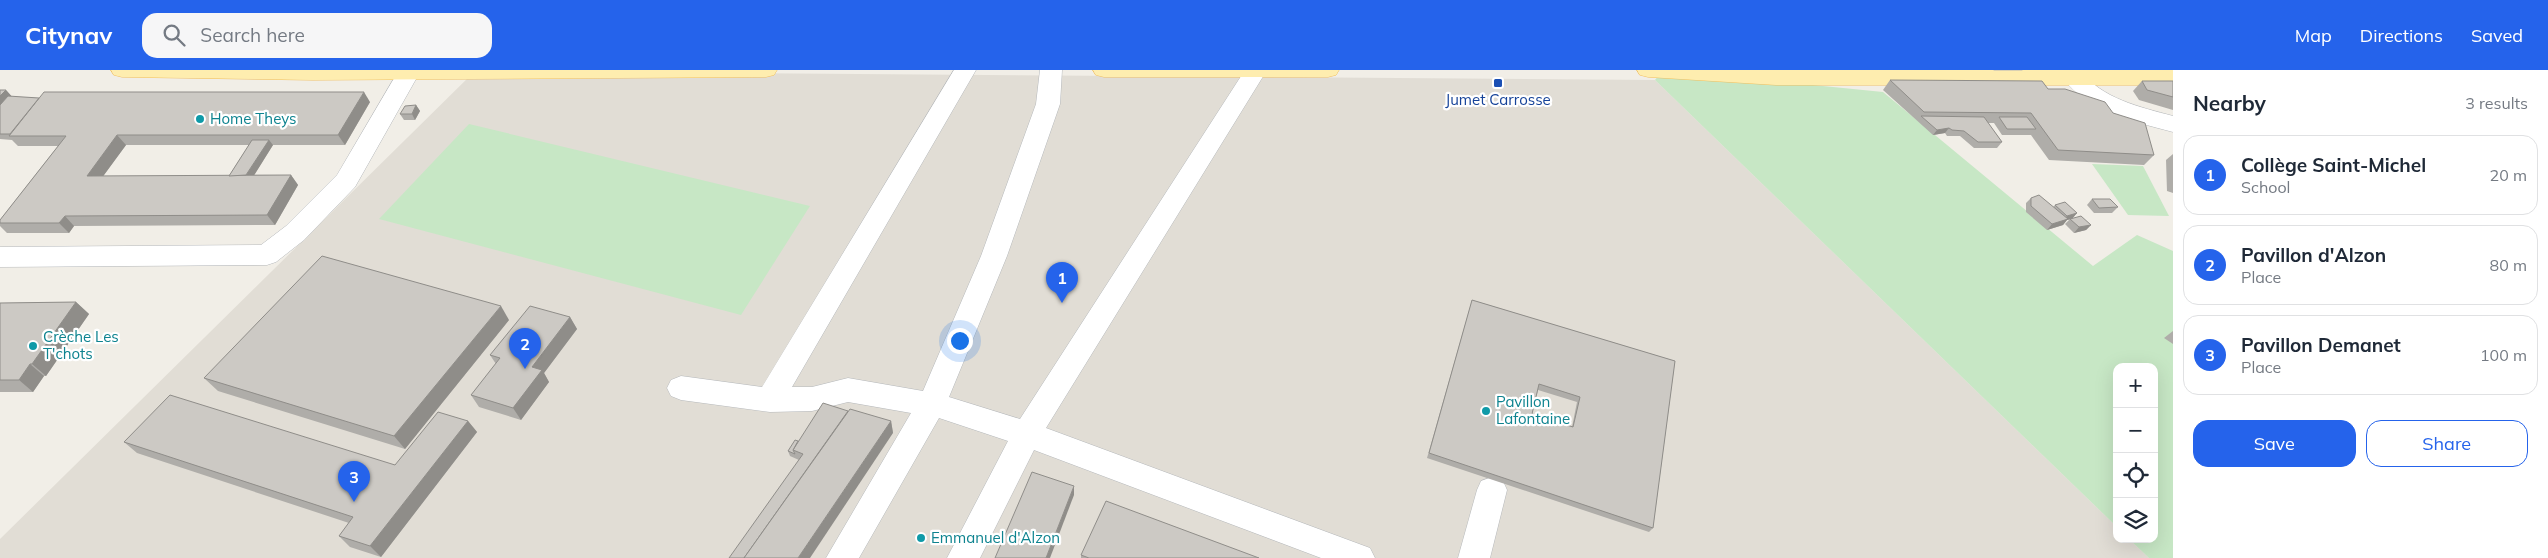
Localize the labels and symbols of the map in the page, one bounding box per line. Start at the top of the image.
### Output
marker: Jumet Carrosse [1492,77,1504,89]
place label: Jumet Carrosse [1445,90,1551,109]
place label: Home Theys [210,109,296,128]
marker: Home Theys [194,113,206,125]
pin: 1 [1046,262,1078,303]
place label: Crèche Les T'chots [43,327,119,363]
pin: 2 [509,328,541,369]
your location [947,328,973,354]
marker: Crèche Les T'chots [27,340,39,352]
place label: Pavillon Lafontaine [1496,392,1570,428]
marker: Pavillon Lafontaine [1480,405,1492,417]
pin: 3 [338,461,370,502]
place label: Emmanuel d'Alzon [931,528,1060,547]
marker: Emmanuel d'Alzon [915,532,927,544]

